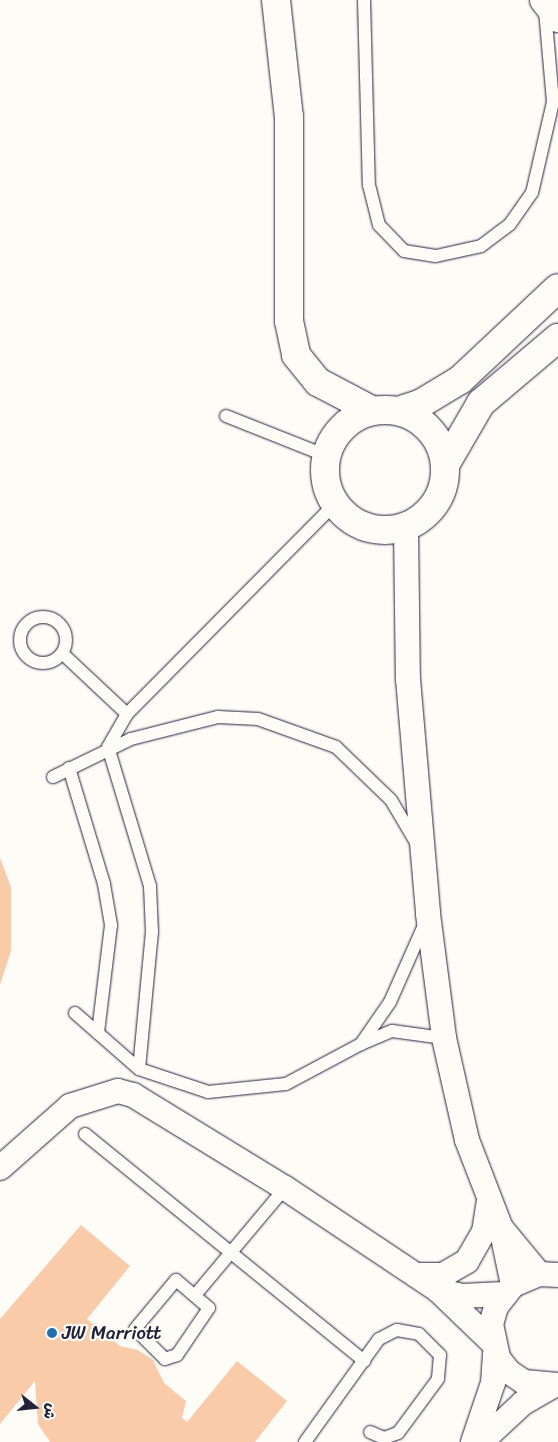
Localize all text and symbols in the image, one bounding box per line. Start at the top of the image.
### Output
place label: JW Marriott [62,1322,162,1344]
marker: JW Marriott [46,1327,58,1339]
north arrow [10,1382,60,1432]
text: ش [36,1400,64,1422]

